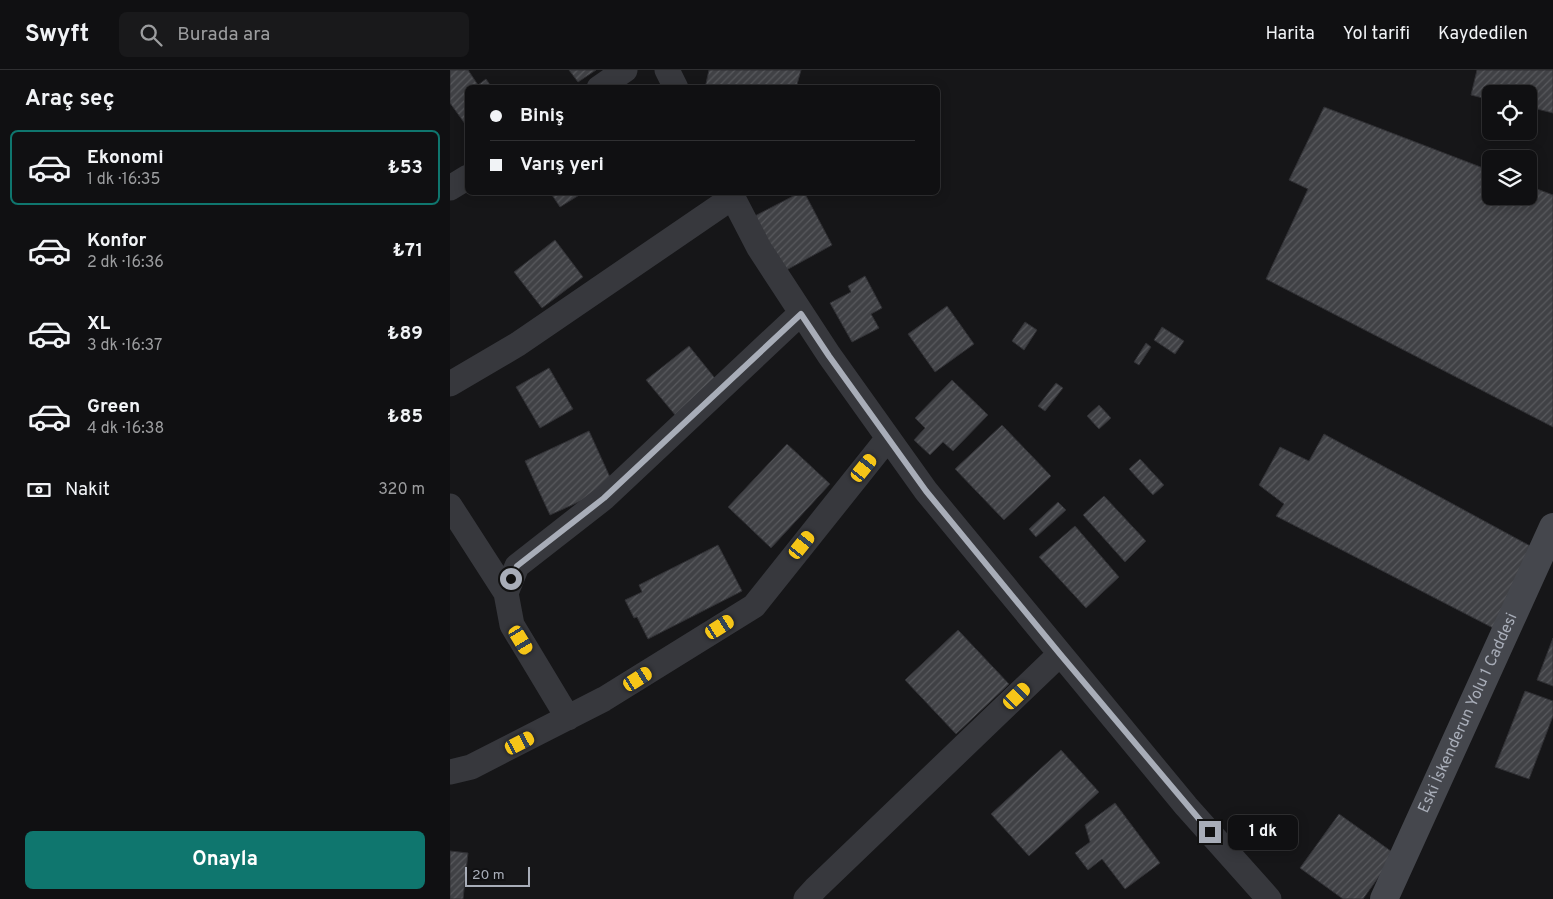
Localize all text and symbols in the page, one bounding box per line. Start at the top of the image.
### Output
search box [119,12,469,57]
text: Swyft [25,20,89,50]
icon: search [137,21,165,49]
text: Burada ara [177,23,270,47]
text: Harita [1265,23,1315,46]
text: Yol tarifi [1343,23,1410,46]
text: Kaydedilen [1438,23,1528,46]
map controls [1482,85,1537,205]
button: locate [1482,85,1537,140]
text: Araç seç [25,86,115,113]
text: Biniş [520,104,564,128]
icon: car [27,145,72,190]
text: Ekonomi [87,146,164,170]
button: layers [1482,150,1537,205]
text: Varış yeri [520,153,604,177]
text: ₺53 [388,156,423,180]
text: 1 dk · 16:35 [87,170,160,190]
icon: car [27,228,72,273]
text: Konfor [87,229,146,253]
text: ₺71 [392,239,423,263]
text: 2 dk · 16:36 [87,253,164,273]
icon: car [27,311,72,356]
text: XL [87,312,110,336]
text: ₺89 [387,322,423,346]
text: 3 dk · 16:37 [87,336,162,356]
icon: car [27,394,72,439]
text: Green [87,395,140,419]
text: ₺85 [387,405,423,429]
text: 4 dk · 16:38 [87,419,164,439]
car [848,452,879,484]
icon: cash [25,476,53,504]
text: Nakit [65,478,110,502]
text: 320 m [378,480,425,500]
car [786,529,817,561]
route start [500,568,522,590]
street label: Eski İskenderun Yolu 1 Caddesi [1414,610,1522,816]
car [703,613,736,641]
car [506,623,535,657]
car [621,665,654,693]
car [1000,680,1033,712]
car [503,730,536,756]
callout: 1 dk [1228,814,1298,850]
route end [1199,821,1221,843]
text: 1 dk [1249,822,1277,842]
button: Onayla [25,831,425,889]
scale bar [465,864,530,887]
text: 20 m [472,867,505,884]

